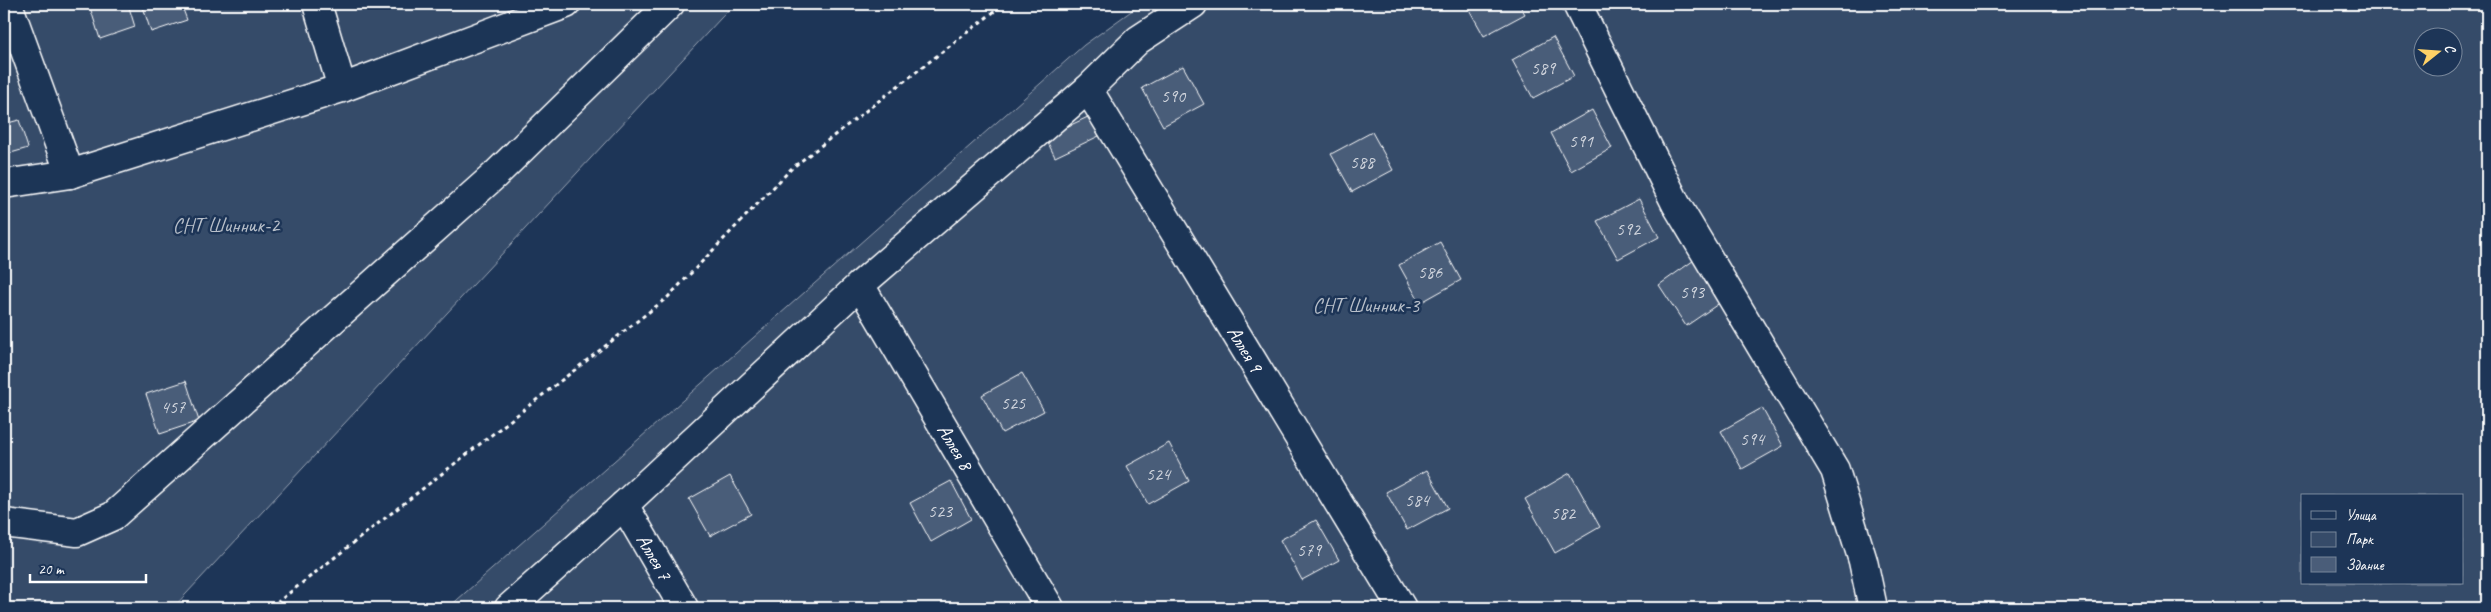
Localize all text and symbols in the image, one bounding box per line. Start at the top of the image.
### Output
north arrow [2414,28,2464,78]
text: С [2441,43,2460,56]
house number: 589 [1531,57,1557,79]
house number: 590 [1161,85,1187,107]
house number: 591 [1569,130,1594,152]
house number: 588 [1350,151,1376,173]
park label: СНТ Шинник-2 [173,213,281,238]
house number: 592 [1616,218,1642,240]
house number: 586 [1418,261,1443,283]
house number: 593 [1680,281,1706,303]
park label: СНТ Шинник-3 [1313,293,1421,318]
street label: Аллея 9 [1222,321,1270,378]
house number: 525 [1001,392,1026,414]
house number: 457 [161,396,186,418]
street label: Аллея 8 [932,419,980,476]
house number: 594 [1740,428,1766,450]
house number: 524 [1146,463,1172,485]
house number: 584 [1405,489,1431,511]
legend [2301,494,2464,584]
house number: 523 [928,500,954,522]
house number: 582 [1551,502,1577,524]
text: Улица [2346,506,2377,525]
street label: Аллея 7 [631,529,678,586]
text: Парк [2346,530,2374,549]
house number: 579 [1297,539,1323,561]
scale bar [30,552,146,584]
text: Здание [2346,556,2385,575]
text: 20 m [38,560,65,579]

